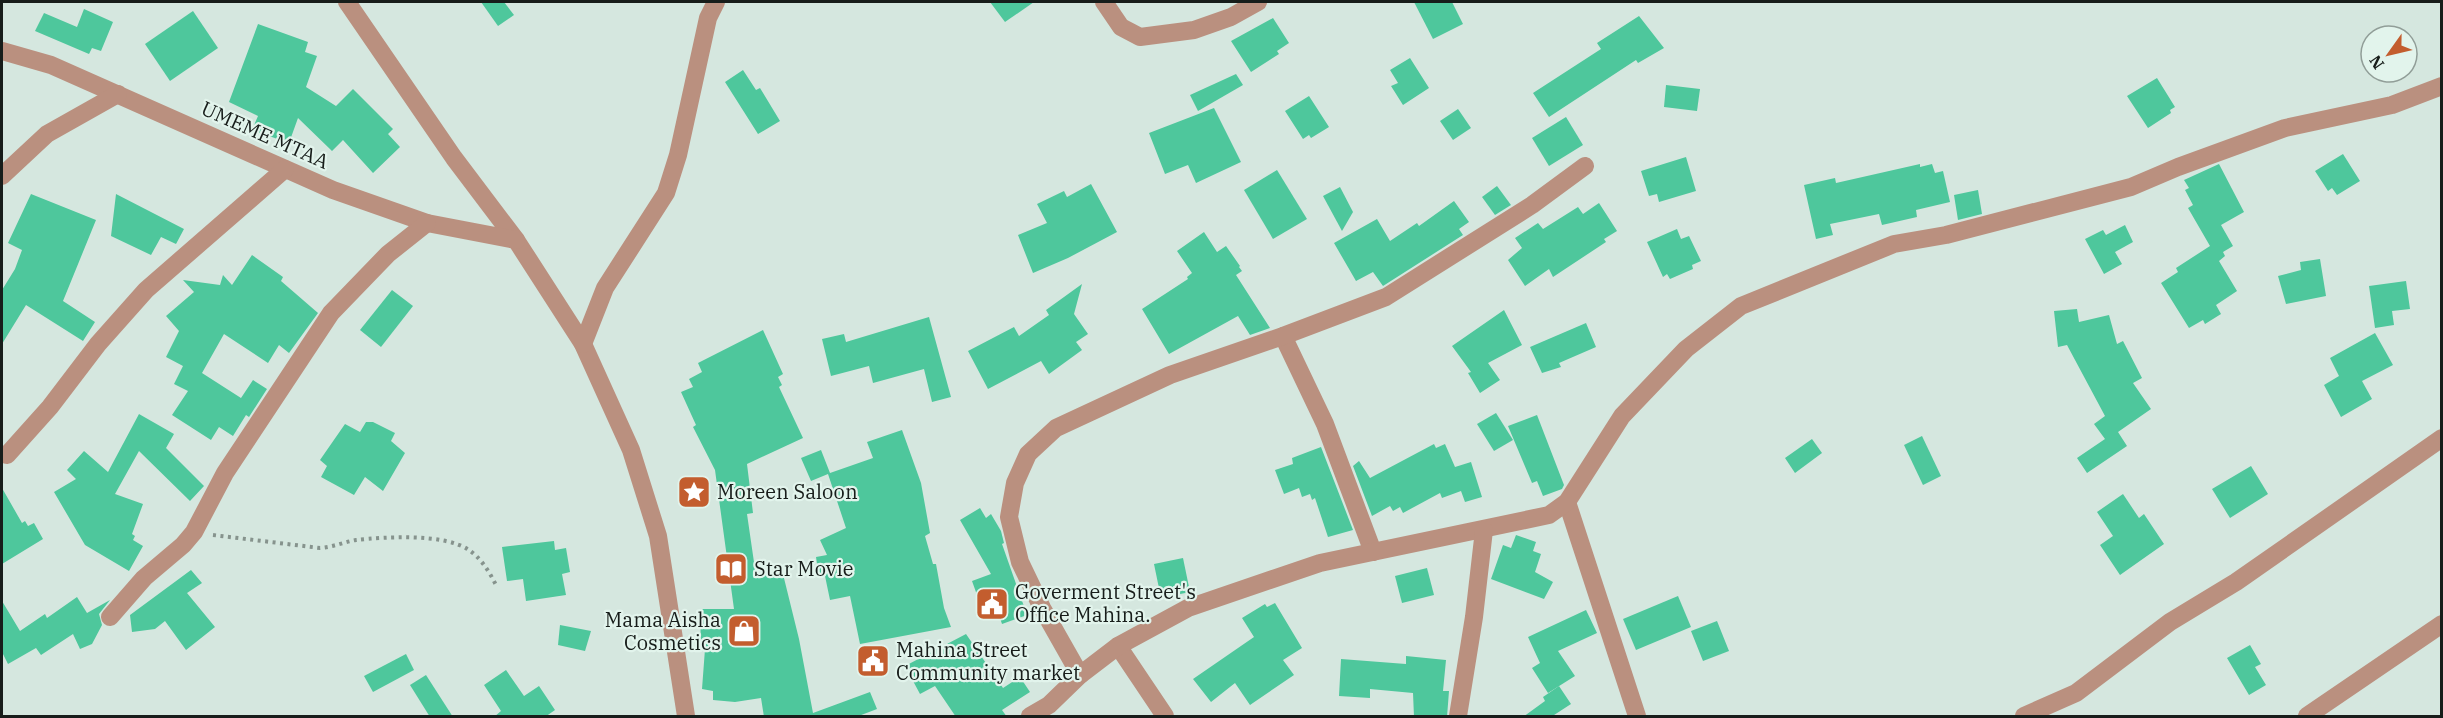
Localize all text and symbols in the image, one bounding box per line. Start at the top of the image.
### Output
north arrow [2359,24,2419,84]
text: N [2365,52,2388,73]
street label: UMEME MTAA [197,94,334,175]
place icon: Moreen Saloon [676,474,712,510]
place label: Moreen Saloon [717,478,858,505]
library icon: Star Movie [713,551,749,587]
place label: Star Movie [754,555,853,582]
place label: Goverment Street's Office Mahina. [1015,578,1196,628]
public building icon: Goverment Street's Office Mahina. [974,586,1010,622]
place label: Mama Aisha Cosmetics [605,606,721,656]
shop icon: Mama Aisha Cosmetics [726,613,762,649]
place label: Mahina Street Community market [896,636,1080,686]
public building icon: Mahina Street Community market [855,643,891,679]

